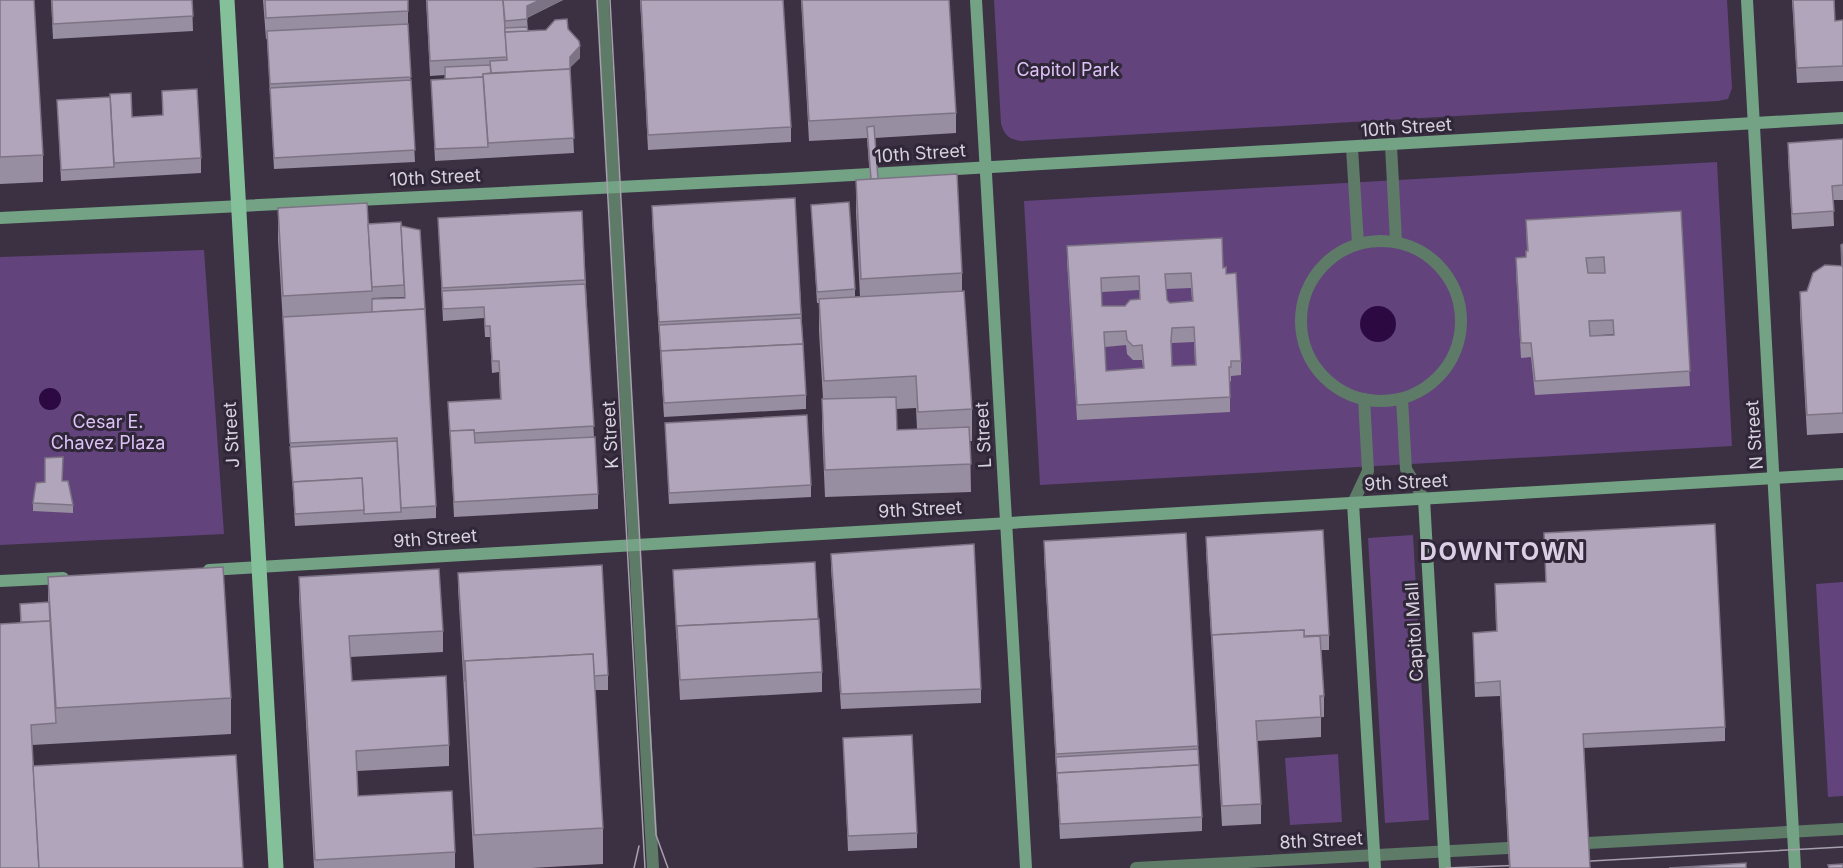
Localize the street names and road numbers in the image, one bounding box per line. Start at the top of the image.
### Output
street label: 10th Street [1360,113,1452,141]
street label: 10th Street [874,139,966,167]
street label: 10th Street [389,164,481,190]
street label: K Street [598,400,622,469]
street label: N Street [1741,400,1767,470]
street label: J Street [219,401,243,469]
street label: L Street [971,401,995,469]
street label: 9th Street [1364,469,1449,495]
street label: 9th Street [878,496,963,522]
street label: 9th Street [392,525,478,551]
street label: Capitol Mall [1401,582,1427,682]
street label: 8th Street [1279,827,1363,853]

